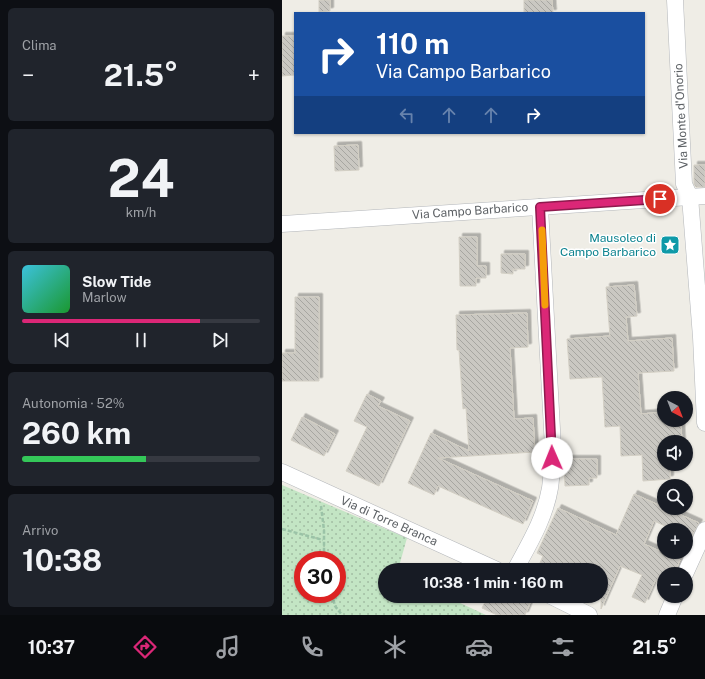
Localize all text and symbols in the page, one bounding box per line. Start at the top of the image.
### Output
text: 110 m [376,27,449,60]
icon: right [310,28,362,80]
text: Clima [22,38,57,53]
text: 21.5° [104,57,178,93]
text: Via Campo Barbarico [376,61,551,82]
text: − [22,62,34,88]
text: + [248,62,260,88]
street label: Via Monte d'Onorio [671,63,691,169]
icon: left [396,104,418,126]
icon: ahead [438,104,460,126]
icon: ahead [480,104,502,126]
icon: right [522,104,544,126]
text: 24 [107,148,175,209]
pin [643,182,677,216]
icon: arrive [649,188,671,210]
street label: Via Campo Barbarico [411,200,529,222]
text: km/h [126,205,156,220]
place label: Mausoleo di Campo Barbarico [560,231,656,259]
place icon: Mausoleo di Campo Barbarico [659,234,681,256]
text: Slow Tide [82,273,151,290]
text: Marlow [82,290,127,305]
icon: previous [51,329,73,351]
icon: pause [130,329,152,351]
icon: next [209,329,231,351]
north arrow [657,391,693,427]
map controls [657,391,693,603]
text: Autonomia · 52% [22,396,124,411]
text: 260 km [22,415,131,451]
button: sound [657,435,693,471]
position arrow [531,437,573,479]
button: search [657,479,693,515]
street label: Via di Torre Branca [338,493,440,549]
text: Arrivo [22,523,58,538]
button: + [657,523,693,559]
text: 10:38 [22,542,102,578]
speed limit sign: 30 [294,551,346,603]
button: − [657,567,693,603]
text: 10:38 · 1 min · 160 m [423,574,563,591]
icon: directions [131,633,159,661]
icon: music [214,633,242,661]
icon: phone [298,633,326,661]
icon: climate [381,633,409,661]
icon: car [465,633,493,661]
icon: filters [549,633,577,661]
text: 10:37 [28,637,75,658]
text: 21.5° [632,637,677,658]

